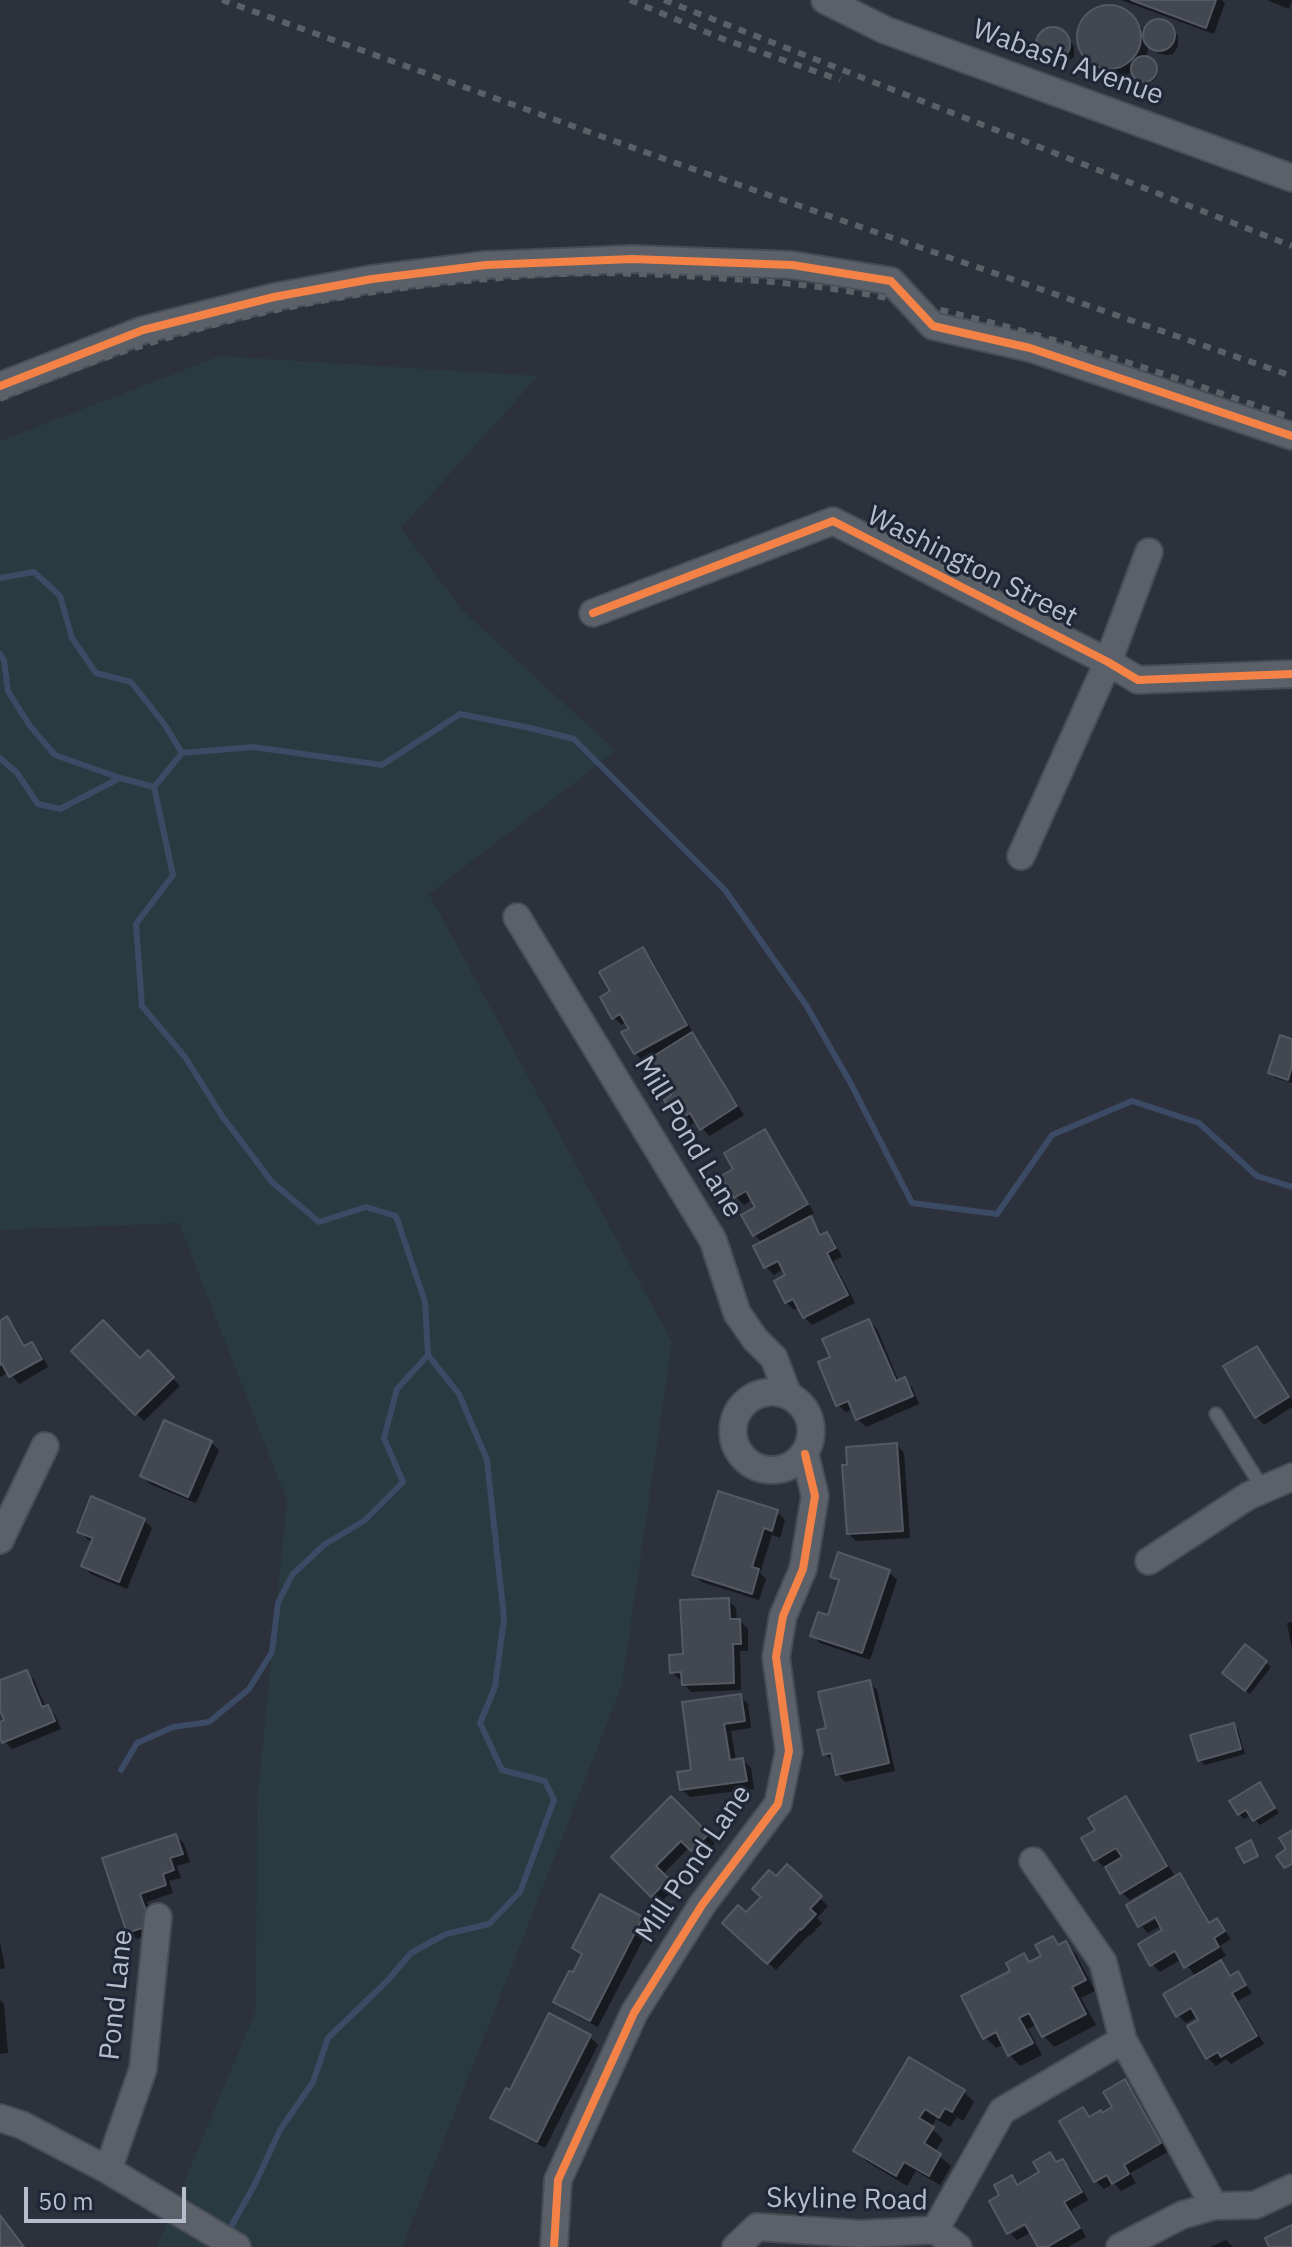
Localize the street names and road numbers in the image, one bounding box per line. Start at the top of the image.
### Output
street label: Wabash Avenue [968,13,1168,113]
street label: Washington Street [861,499,1083,635]
street label: Mill Pond Lane [627,1050,749,1224]
street label: Mill Pond Lane [629,1779,759,1949]
street label: Pond Lane [93,1928,141,2062]
street label: Skyline Road [766,2182,928,2218]

